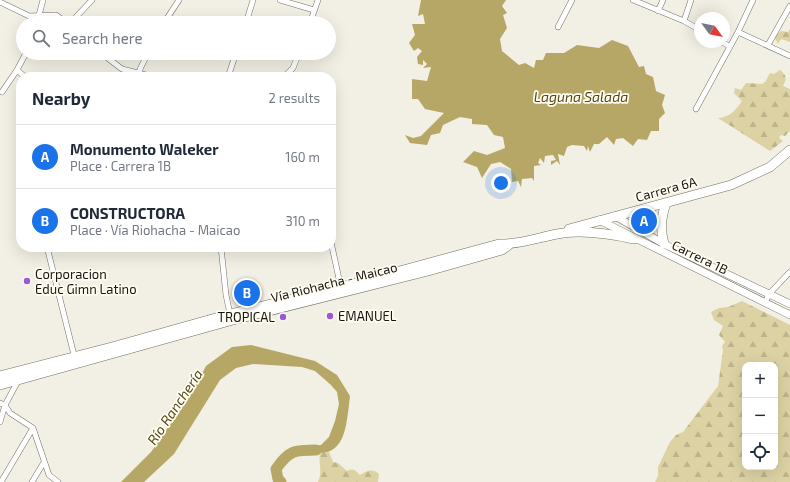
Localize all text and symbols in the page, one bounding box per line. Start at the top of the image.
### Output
north arrow [694,12,730,48]
search box [16,16,336,60]
icon: search [30,27,52,49]
text: Search here [62,29,143,47]
text: Nearby [32,88,90,108]
water label: Laguna Salada [534,88,628,105]
text: 2 results [268,90,320,106]
text: Monumento Waleker [70,140,219,158]
text: A [41,149,49,165]
text: 160 m [285,149,320,165]
text: Place · Carrera 1B [70,158,171,174]
your location [491,173,511,193]
street label: Carrera 6A [634,173,698,205]
text: CONSTRUCTORA [70,204,185,222]
pin: A [631,206,657,236]
text: B [41,213,49,229]
text: 310 m [285,213,320,229]
text: Place · Vía Riohacha - Maicao [70,222,240,238]
street label: Carrera 1B [669,237,731,277]
street label: Vía Riohacha - Maicao [269,259,399,305]
place label: Corporacion Educ Gimn Latino [35,266,137,297]
marker: Corporacion Educ Gimn Latino [22,276,32,286]
pin: B [234,278,260,308]
place label: EMANUEL [338,308,397,324]
place label: TROPICAL [217,309,275,325]
marker: EMANUEL [325,311,335,321]
marker: TROPICAL [278,312,288,322]
map controls [742,362,778,470]
button: + [742,362,778,398]
water label: Río Ranchería [143,366,206,448]
button: − [742,398,778,434]
button: locate [742,434,778,470]

